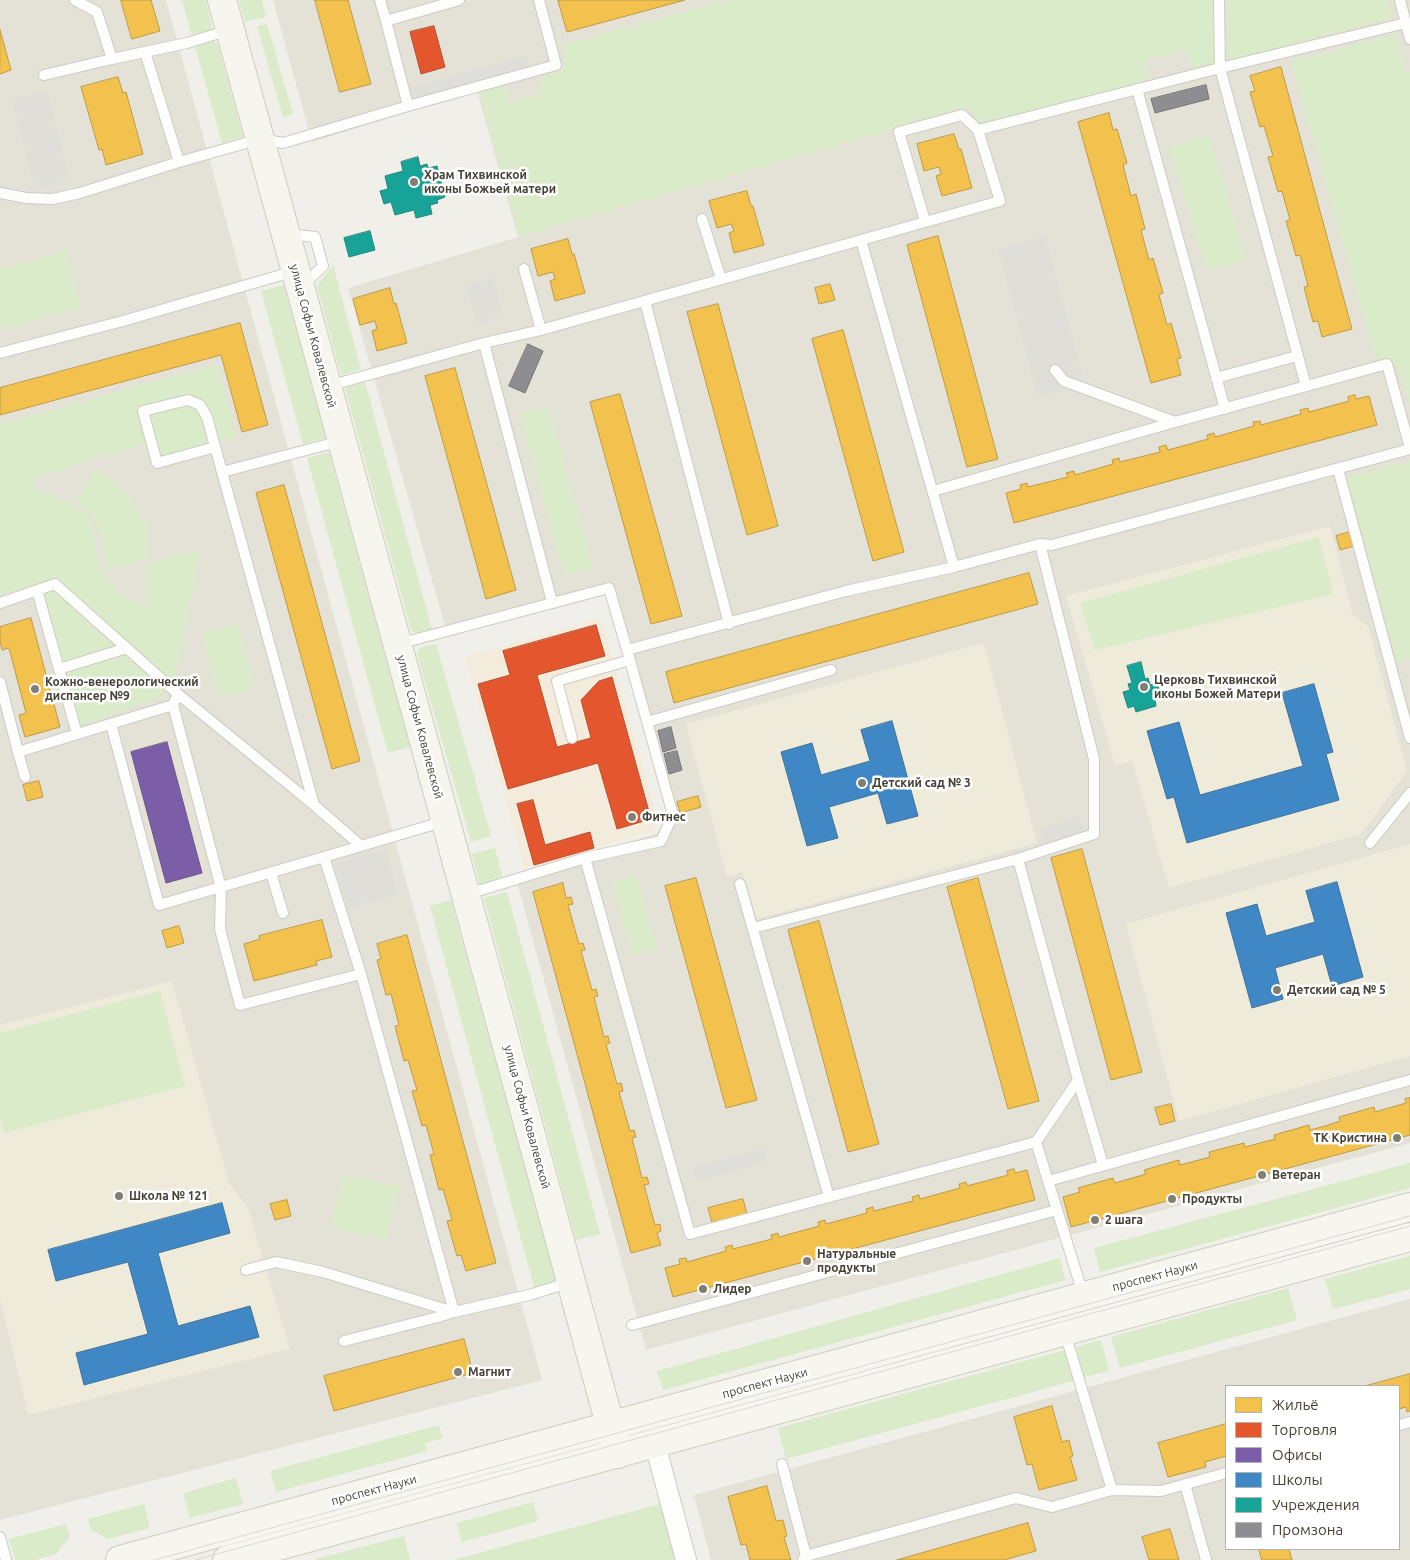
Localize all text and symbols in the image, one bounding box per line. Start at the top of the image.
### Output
place label: Храм Тихвинской иконы Божьей матери [424,168,556,196]
marker: Храм Тихвинской иконы Божьей матери [408,176,420,188]
street label: улица Софьи Ковалевской [287,263,339,409]
street label: улица Софьи Ковалевской [394,654,446,800]
place label: Церковь Тихвинской иконы Божей Матери [1154,673,1281,701]
place label: Кожно-венерологический диспансер №9 [45,675,199,703]
marker: Церковь Тихвинской иконы Божей Матери [1138,681,1150,693]
marker: Кожно-венерологический диспансер №9 [29,683,41,695]
place label: Детский сад № 3 [872,776,971,790]
marker: Детский сад № 3 [856,777,868,789]
place label: Фитнес [642,810,686,824]
marker: Фитнес [626,811,638,823]
place label: Детский сад № 5 [1287,983,1386,997]
marker: Детский сад № 5 [1271,984,1283,996]
street label: улица Софьи Ковалевской [501,1044,553,1190]
place label: ТК Кристина [1314,1131,1387,1145]
marker: ТК Кристина [1391,1132,1403,1144]
place label: Ветеран [1272,1168,1321,1182]
marker: Ветеран [1256,1169,1268,1181]
place label: Школа № 121 [129,1189,208,1203]
marker: Школа № 121 [113,1190,125,1202]
place label: Продукты [1182,1192,1242,1206]
marker: Продукты [1166,1193,1178,1205]
place label: 2 шага [1105,1213,1143,1227]
marker: 2 шага [1089,1214,1101,1226]
place label: Натуральные продукты [817,1247,896,1275]
marker: Натуральные продукты [801,1255,813,1267]
street label: проспект Науки [1111,1258,1199,1294]
place label: Лидер [713,1282,751,1296]
marker: Лидер [697,1283,709,1295]
place label: Магнит [468,1365,511,1379]
street label: проспект Науки [721,1365,809,1401]
marker: Магнит [452,1366,464,1378]
legend [1225,1385,1400,1550]
text: Жильё [1272,1396,1319,1413]
text: Торговля [1272,1421,1337,1438]
text: Офисы [1272,1446,1322,1463]
text: Школы [1272,1471,1323,1488]
street label: проспект Науки [330,1472,418,1508]
text: Учреждения [1272,1496,1360,1513]
text: Промзона [1272,1521,1343,1538]

